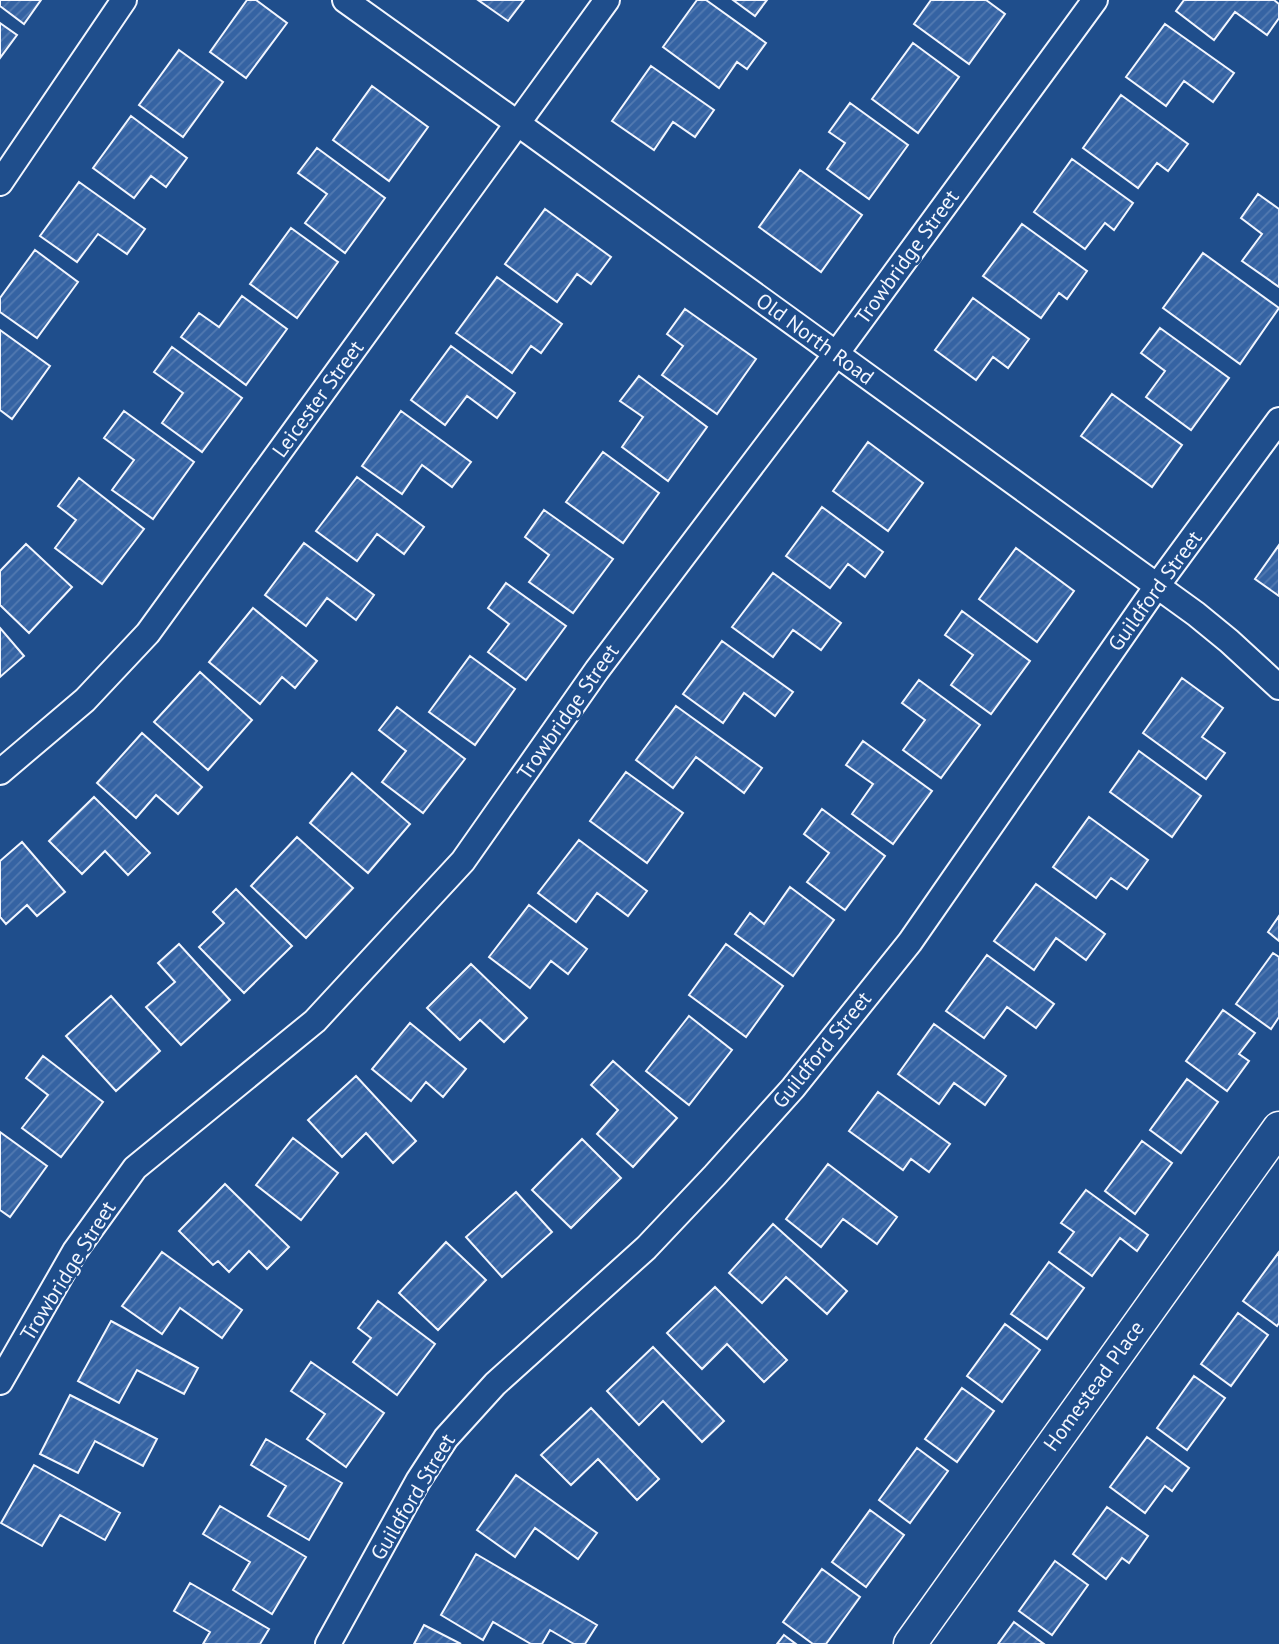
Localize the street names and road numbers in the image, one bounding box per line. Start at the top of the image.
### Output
street label: Trowbridge Street [849,184,964,329]
street label: Old North Road [751,287,880,390]
street label: Leicester Street [266,335,369,463]
street label: Guildford Street [1102,525,1207,656]
street label: Trowbridge Street [511,639,624,785]
street label: Guildford Street [766,986,877,1114]
street label: Trowbridge Street [14,1196,121,1346]
street label: Homestead Place [1037,1315,1150,1456]
street label: Guildford Street [364,1429,461,1565]

